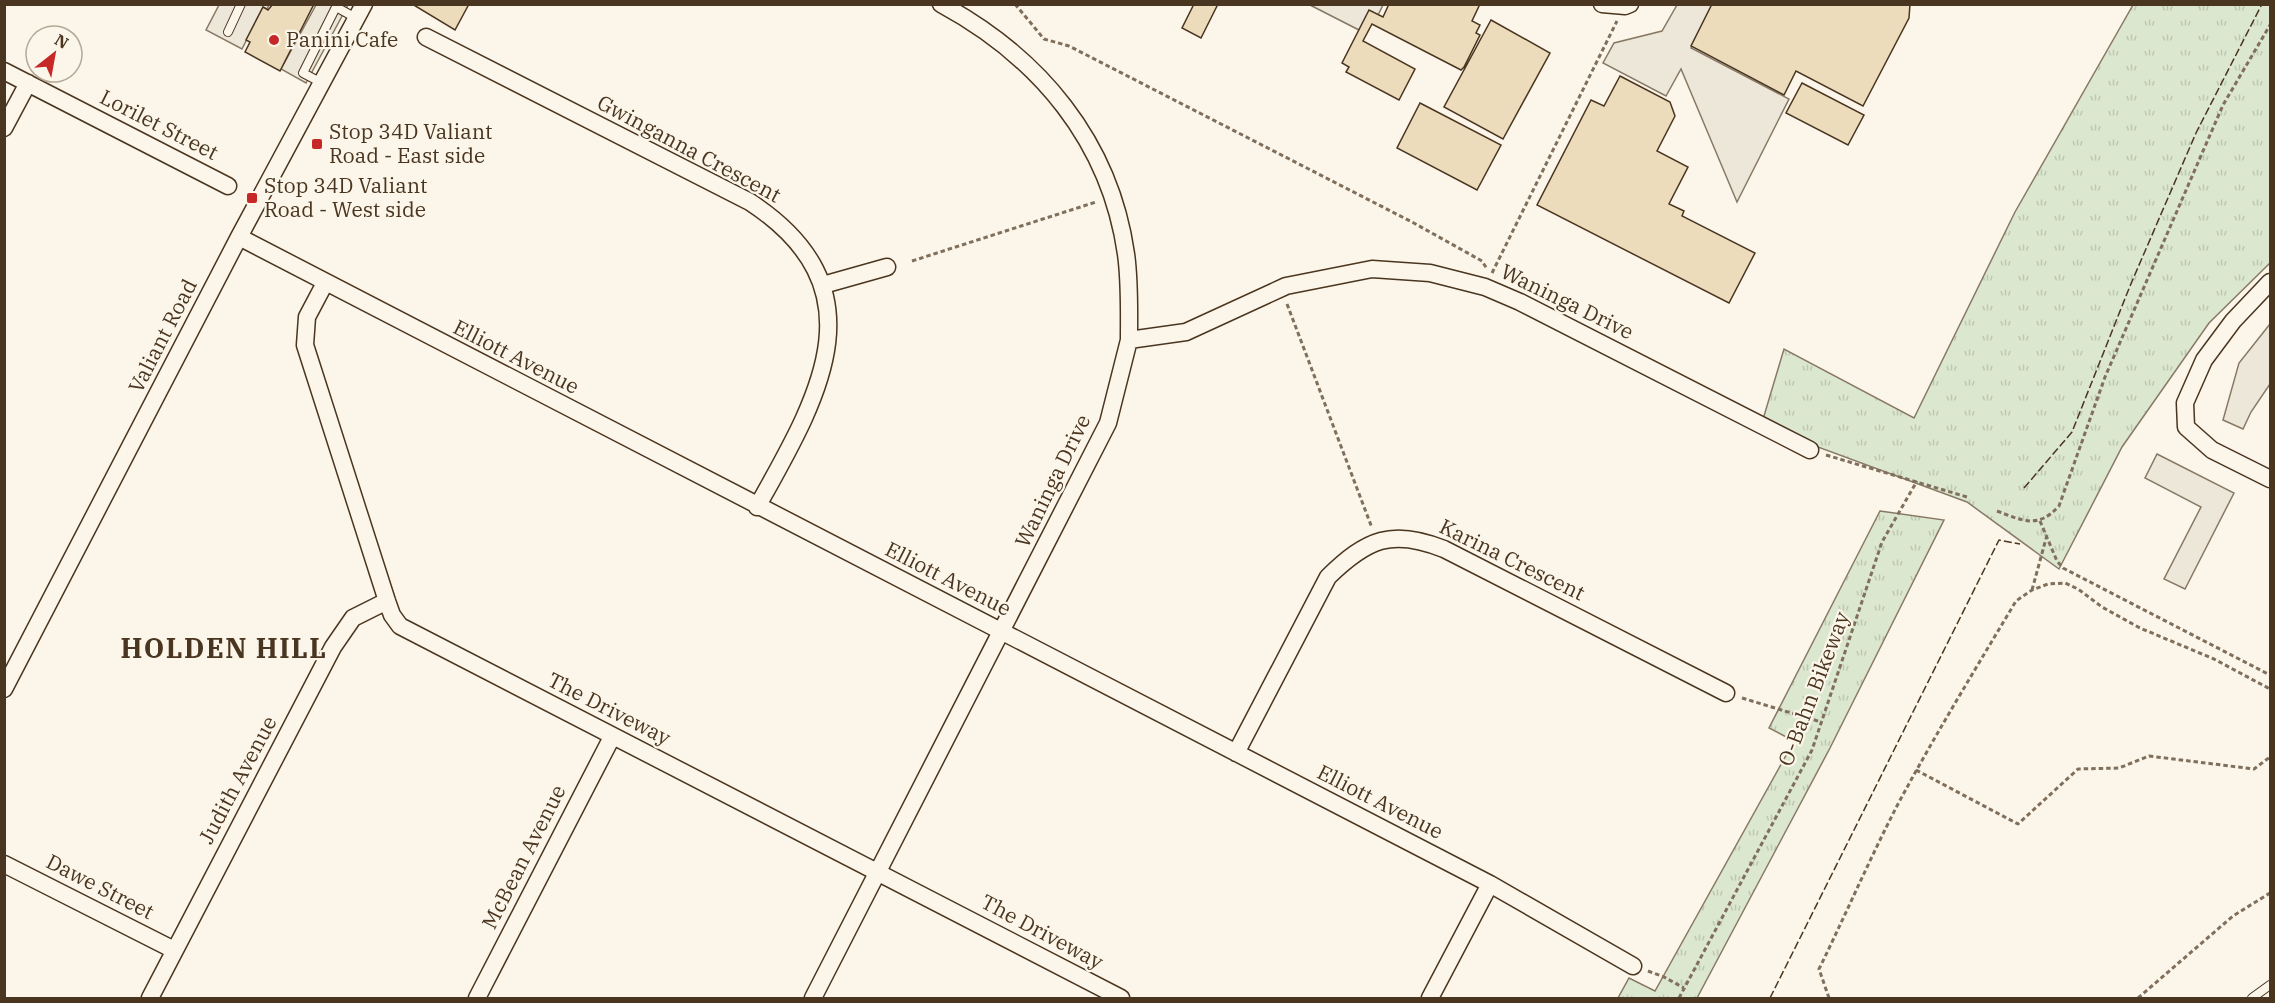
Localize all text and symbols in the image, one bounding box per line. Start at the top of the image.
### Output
north arrow [24,24,84,84]
place label: Panini Cafe [286,25,398,53]
text: N [51,29,72,53]
marker: Panini Cafe [267,33,281,47]
street label: Lorilet Street [96,82,223,166]
street label: Gwinganna Crescent [593,88,786,208]
place label: Stop 34D Valiant Road - East side [329,117,493,169]
marker: Stop 34D Valiant Road - East side [310,137,324,151]
place label: Stop 34D Valiant Road - West side [264,171,428,223]
marker: Stop 34D Valiant Road - West side [245,191,259,205]
street label: Waninga Drive [1496,257,1639,345]
street label: Valiant Road [121,274,203,397]
street label: Elliott Avenue [449,312,584,400]
street label: Waninga Drive [1008,409,1096,552]
street label: Karina Crescent [1435,512,1590,606]
street label: Elliott Avenue [881,534,1016,622]
street label: O-Bahn Bikeway [1771,607,1856,770]
district label: HOLDEN HILL [120,630,328,665]
street label: The Driveway [543,665,676,751]
street label: Judith Avenue [192,711,283,848]
street label: Elliott Avenue [1313,757,1448,845]
street label: McBean Avenue [475,780,572,933]
street label: Dawe Street [42,847,159,925]
street label: The Driveway [976,887,1109,975]

